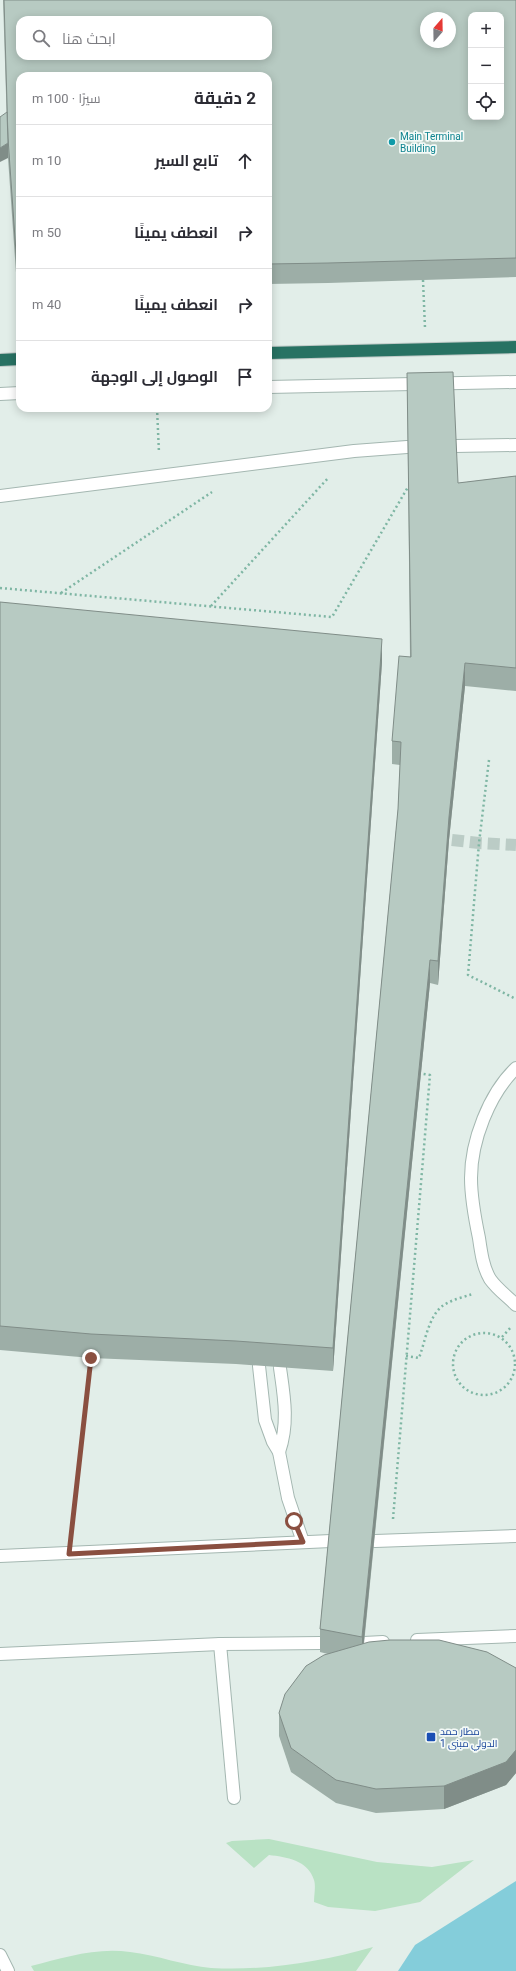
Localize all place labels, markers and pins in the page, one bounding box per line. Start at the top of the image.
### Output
place label: Main Terminal Building [400,131,463,154]
marker: Main Terminal Building [387,137,397,147]
place label: مطار حمد الدولي مبنى 1 [440,1726,498,1751]
marker: مطار حمد الدولي مبنى 1 [425,1731,437,1743]

